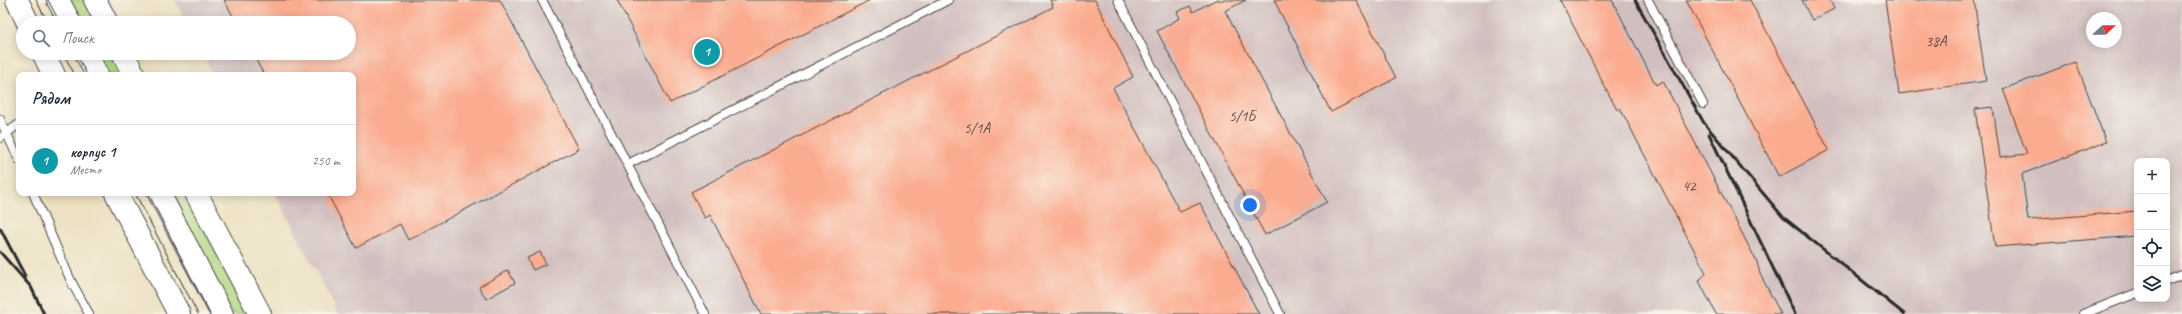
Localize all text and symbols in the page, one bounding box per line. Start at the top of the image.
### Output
north arrow [2086,12,2122,48]
search box [16,16,356,60]
icon: search [30,27,52,49]
text: Поиск [62,29,94,48]
house number: 38А [1925,32,1948,51]
pin: 1 [694,37,720,67]
text: Рядом [32,88,70,109]
house number: 5/1Б [1229,107,1257,126]
house number: 5/1А [964,119,991,138]
text: корпус 1 [70,143,115,162]
text: 1 [42,153,48,169]
text: 250 m [312,153,340,169]
map controls [2134,158,2170,302]
button: + [2134,158,2170,194]
text: Место [70,162,101,178]
house number: 42 [1682,177,1697,196]
button: − [2134,194,2170,230]
your location [1240,195,1260,215]
button: locate [2134,230,2170,266]
button: layers [2134,266,2170,302]

